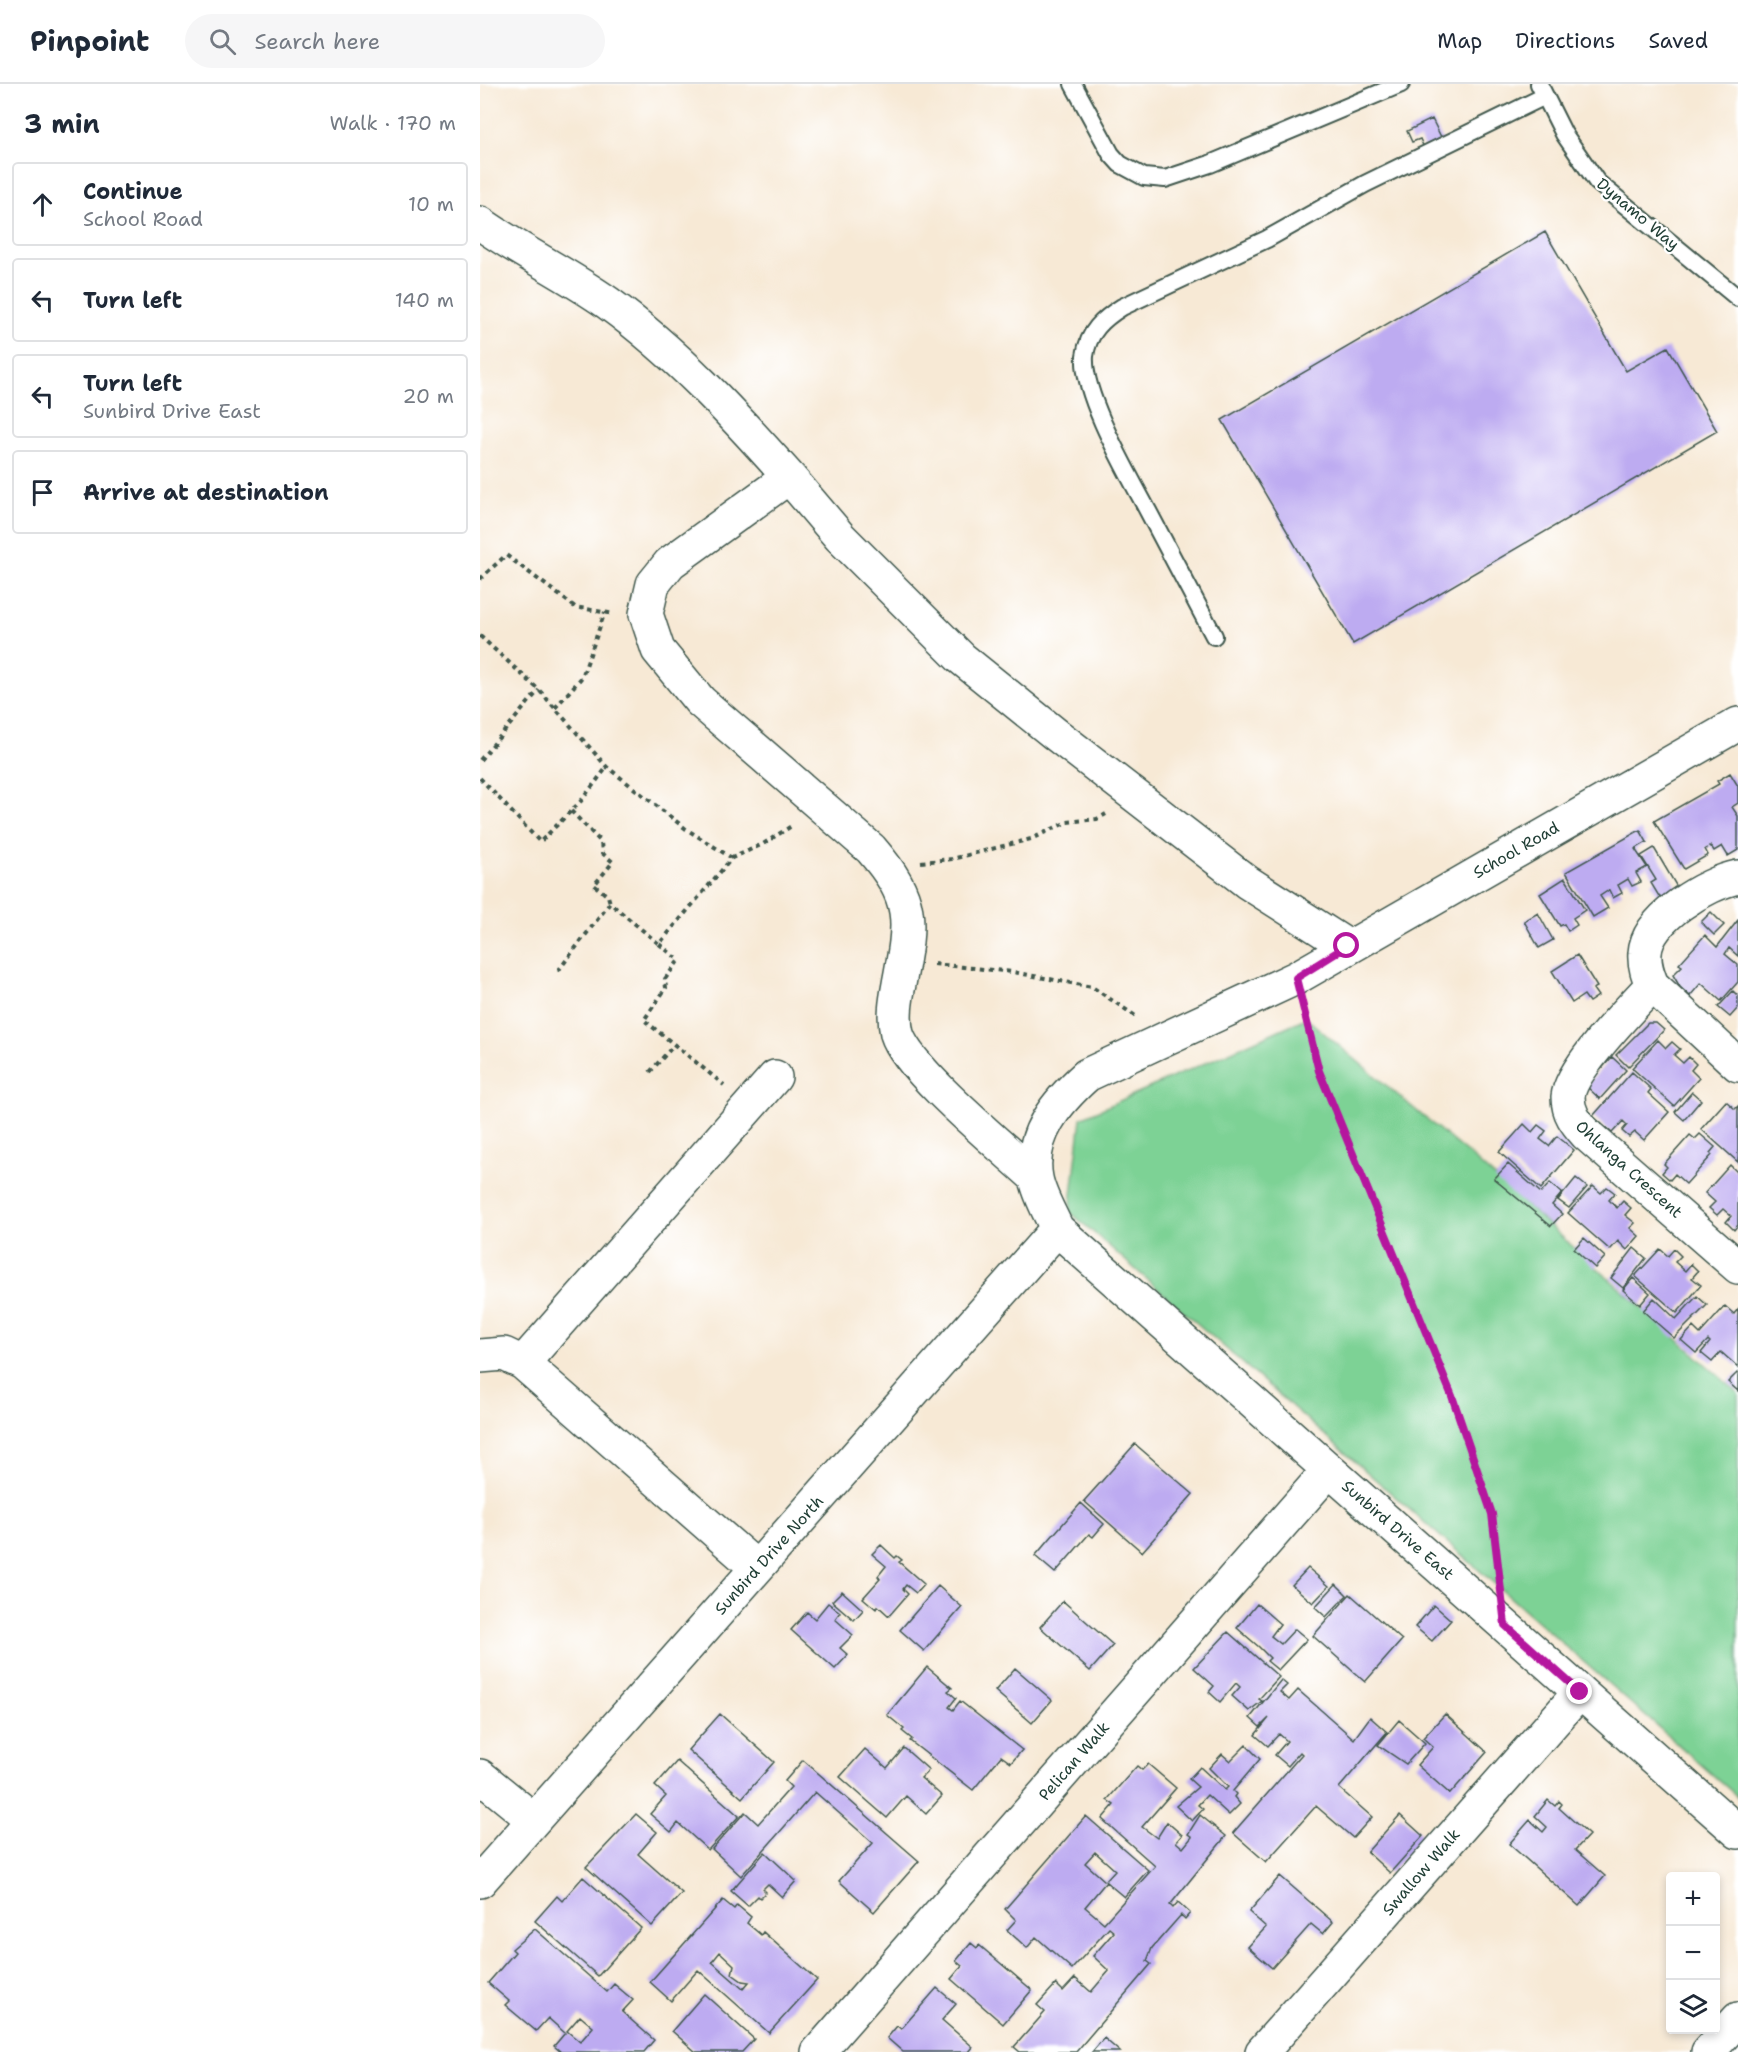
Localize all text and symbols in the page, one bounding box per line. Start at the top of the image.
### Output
search box [185,14,605,68]
text: Pinpoint [30,22,149,60]
icon: search [206,25,239,58]
text: Search here [254,27,380,56]
text: Map [1437,27,1482,55]
text: Directions [1515,27,1615,55]
text: Saved [1648,27,1708,55]
text: 3 min [24,106,100,141]
text: Walk · 170 m [330,110,456,136]
street label: Dynamo Way [1592,173,1684,255]
text: Continue [83,177,183,206]
icon: ahead [26,188,59,221]
text: 10 m [408,191,454,217]
text: School Road [83,206,203,232]
icon: left [26,284,59,317]
text: Turn left [83,286,182,315]
text: 140 m [395,287,454,313]
text: Turn left [83,369,182,398]
icon: left [26,380,59,413]
text: 20 m [403,383,454,409]
text: Sunbird Drive East [83,398,261,424]
icon: arrive [26,476,59,509]
text: Arrive at destination [83,478,329,507]
street label: School Road [1469,817,1563,883]
route start [1333,932,1359,958]
street label: Ohlanga Crescent [1571,1115,1687,1223]
street label: Sunbird Drive East [1337,1475,1459,1585]
street label: Sunbird Drive North [710,1491,828,1619]
route end [1566,1678,1592,1704]
street label: Pelican Walk [1034,1717,1114,1805]
street label: Swallow Walk [1377,1824,1465,1920]
map controls [1666,1872,1720,2034]
button: + [1666,1872,1720,1926]
button: − [1666,1926,1720,1980]
button: layers [1666,1980,1720,2034]

